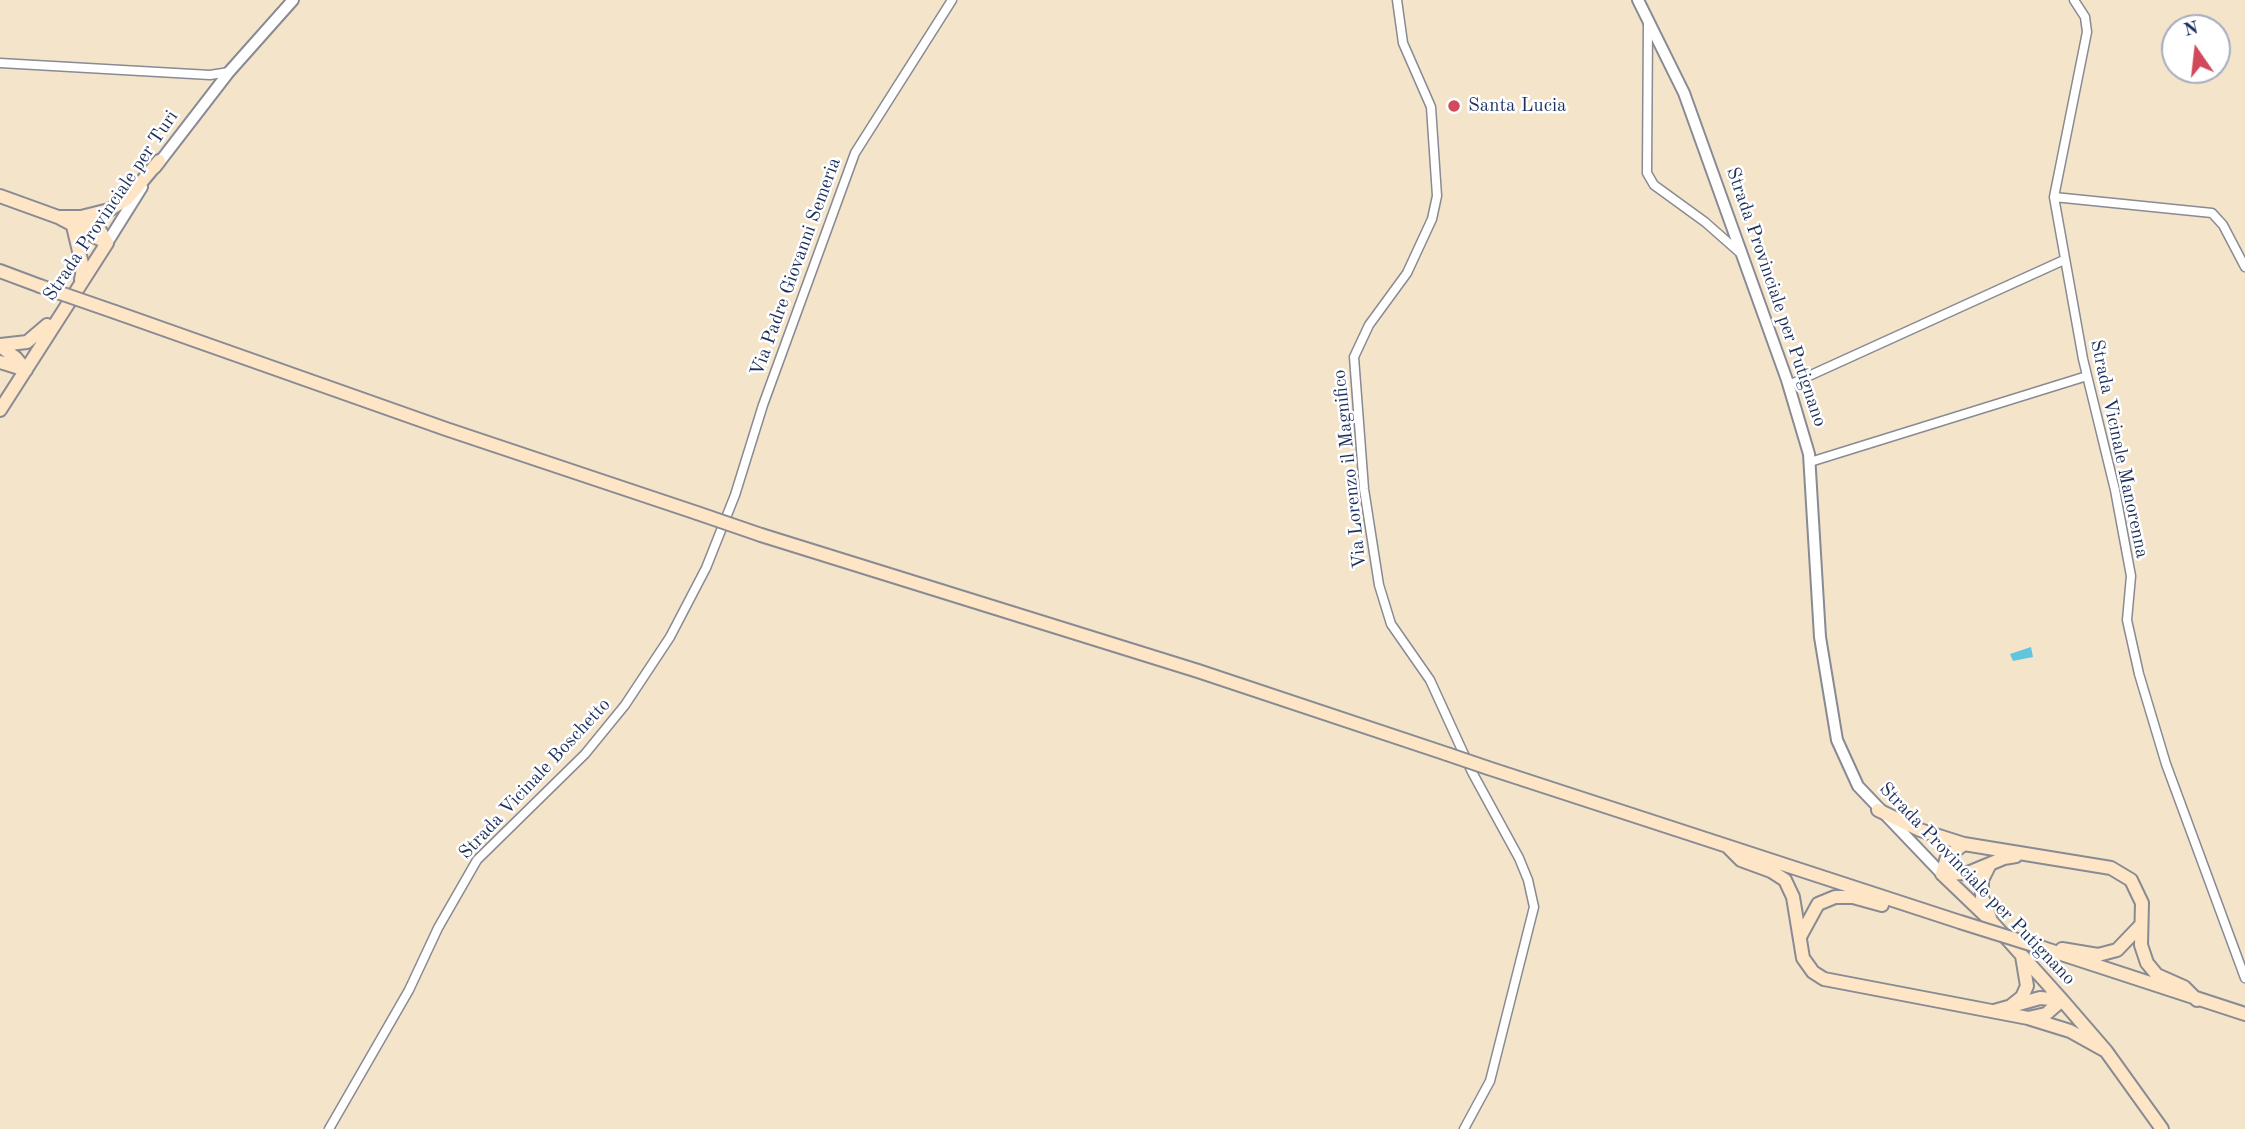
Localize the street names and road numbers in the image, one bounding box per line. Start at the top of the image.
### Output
street label: Strada Provinciale per Turi [39,106,183,306]
street label: Via Padre Giovanni Semeria [746,155,846,379]
street label: Strada Provinciale per Putignano [1721,164,1831,430]
street label: Strada Vicinale Manorenna [2085,338,2153,560]
street label: Via Lorenzo il Magnifico [1328,368,1372,570]
street label: Strada Vicinale Boschetto [454,694,616,864]
street label: Strada Provinciale per Putignano [1874,778,2080,990]

